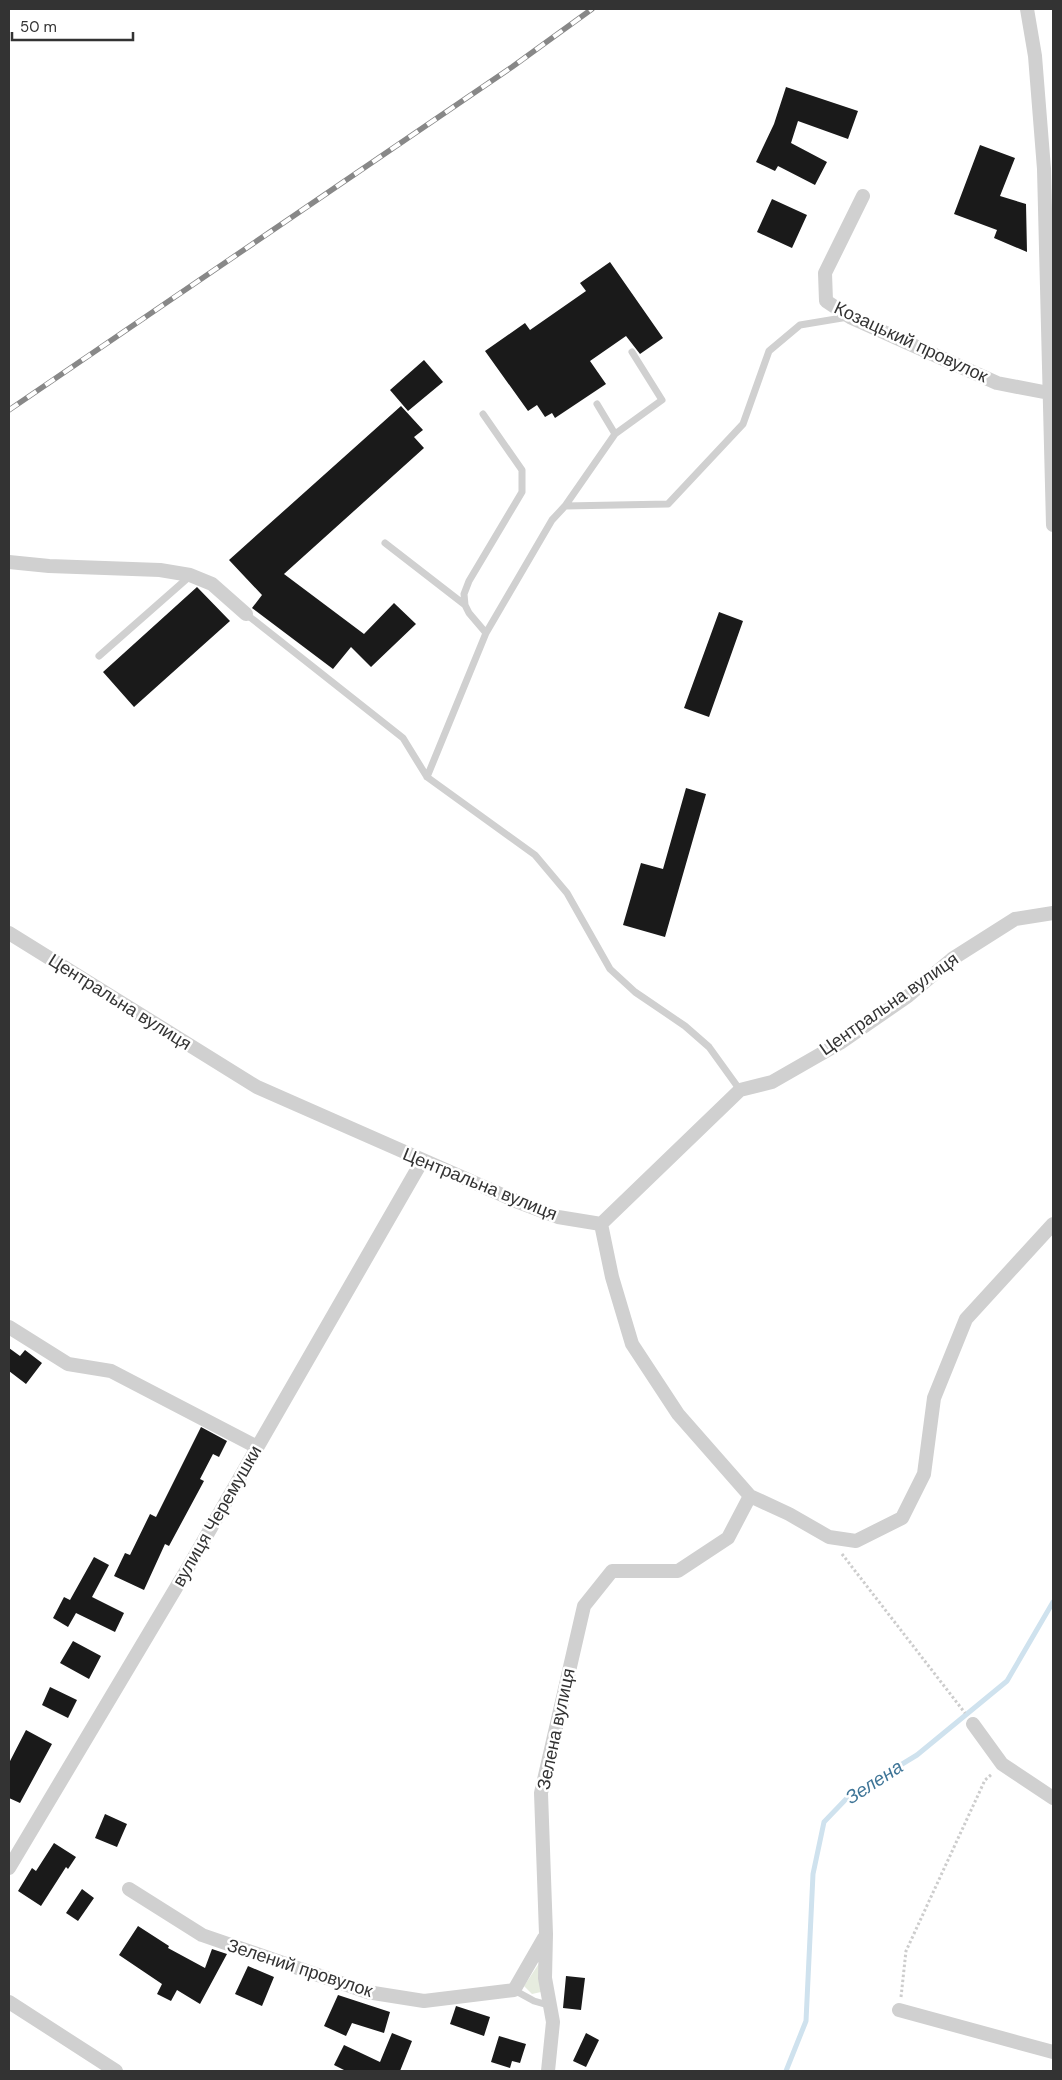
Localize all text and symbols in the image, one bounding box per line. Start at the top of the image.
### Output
scale bar [12,10,134,42]
text: 50 m [20,17,57,37]
street label: Козацький провулок [830,296,992,388]
street label: Центральна вулиця [815,947,963,1061]
street label: Центральна вулиця [44,948,196,1056]
street label: Центральна вулиця [399,1142,561,1226]
street label: вулиця Черемушки [167,1441,267,1591]
street label: Зелена вулиця [531,1666,581,1792]
water label: Зелена [840,1754,908,1810]
street label: Зелений провулок [224,1933,376,2003]

